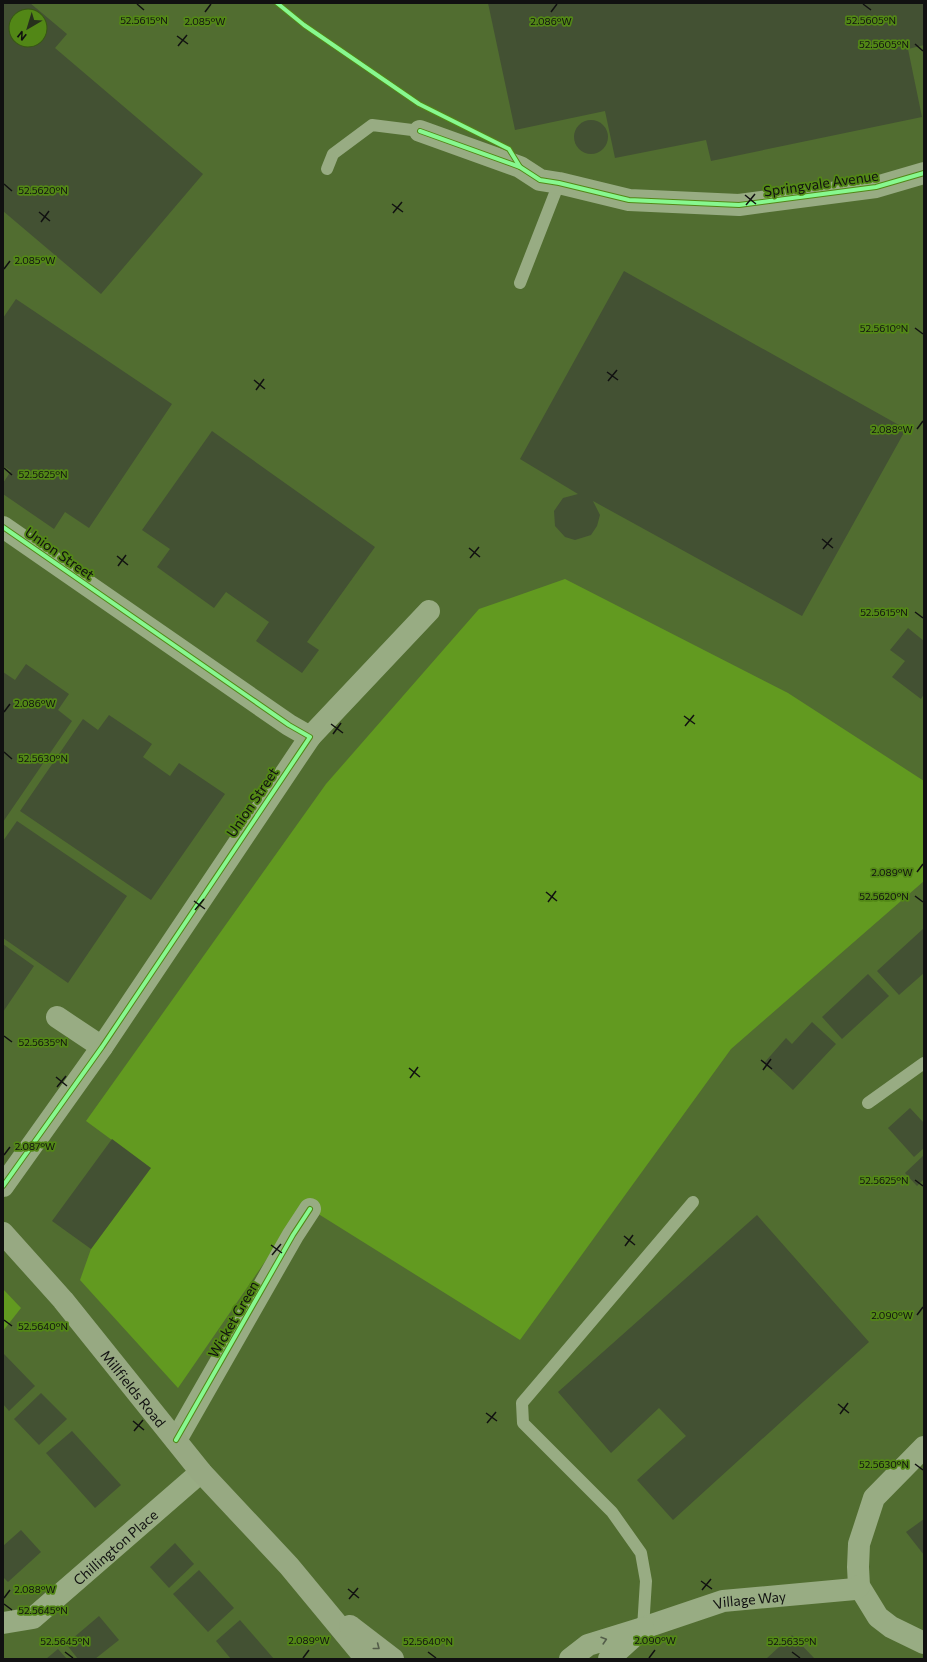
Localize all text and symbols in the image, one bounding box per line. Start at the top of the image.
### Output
north arrow [8,8,48,48]
text: 52.5615°N [120,14,168,26]
text: 52.5605°N [846,14,896,26]
text: 2.085°W [185,15,226,27]
text: 2.086°W [530,15,572,27]
text: N [14,29,29,44]
text: 52.5605°N [859,38,909,50]
street label: Springvale Avenue [762,167,880,199]
text: 52.5620°N [18,184,68,196]
text: 2.085°W [15,254,56,266]
text: 52.5610°N [860,322,908,334]
text: 2.088°W [871,423,913,435]
text: 52.5625°N [19,468,67,480]
street label: Union Street [22,523,98,583]
text: 52.5615°N [860,606,908,618]
text: 2.086°W [14,697,56,709]
text: 52.5630°N [18,752,68,764]
street label: Union Street [222,764,282,840]
text: 2.089°W [871,866,913,878]
text: 52.5620°N [859,890,909,902]
text: 52.5635°N [18,1036,68,1048]
text: 2.087°W [15,1140,55,1152]
text: 52.5625°N [860,1174,908,1186]
street label: Wicket Green [204,1277,262,1361]
text: 2.090°W [871,1309,913,1321]
text: 52.5640°N [18,1320,68,1332]
street label: Millfields Road [98,1346,170,1430]
text: 52.5630°N [859,1458,909,1470]
street label: Chillington Place [69,1505,161,1588]
text: 2.088°W [14,1583,56,1595]
street label: Village Way [711,1587,787,1612]
text: 52.5645°N [18,1604,68,1616]
text: 2.089°W [288,1634,330,1646]
text: 2.090°W [634,1634,676,1646]
text: 52.5645°N [40,1635,90,1647]
text: 52.5640°N [403,1635,453,1647]
text: 52.5635°N [767,1635,817,1647]
one-way arrow [600,1636,607,1645]
one-way arrow [372,1642,379,1649]

